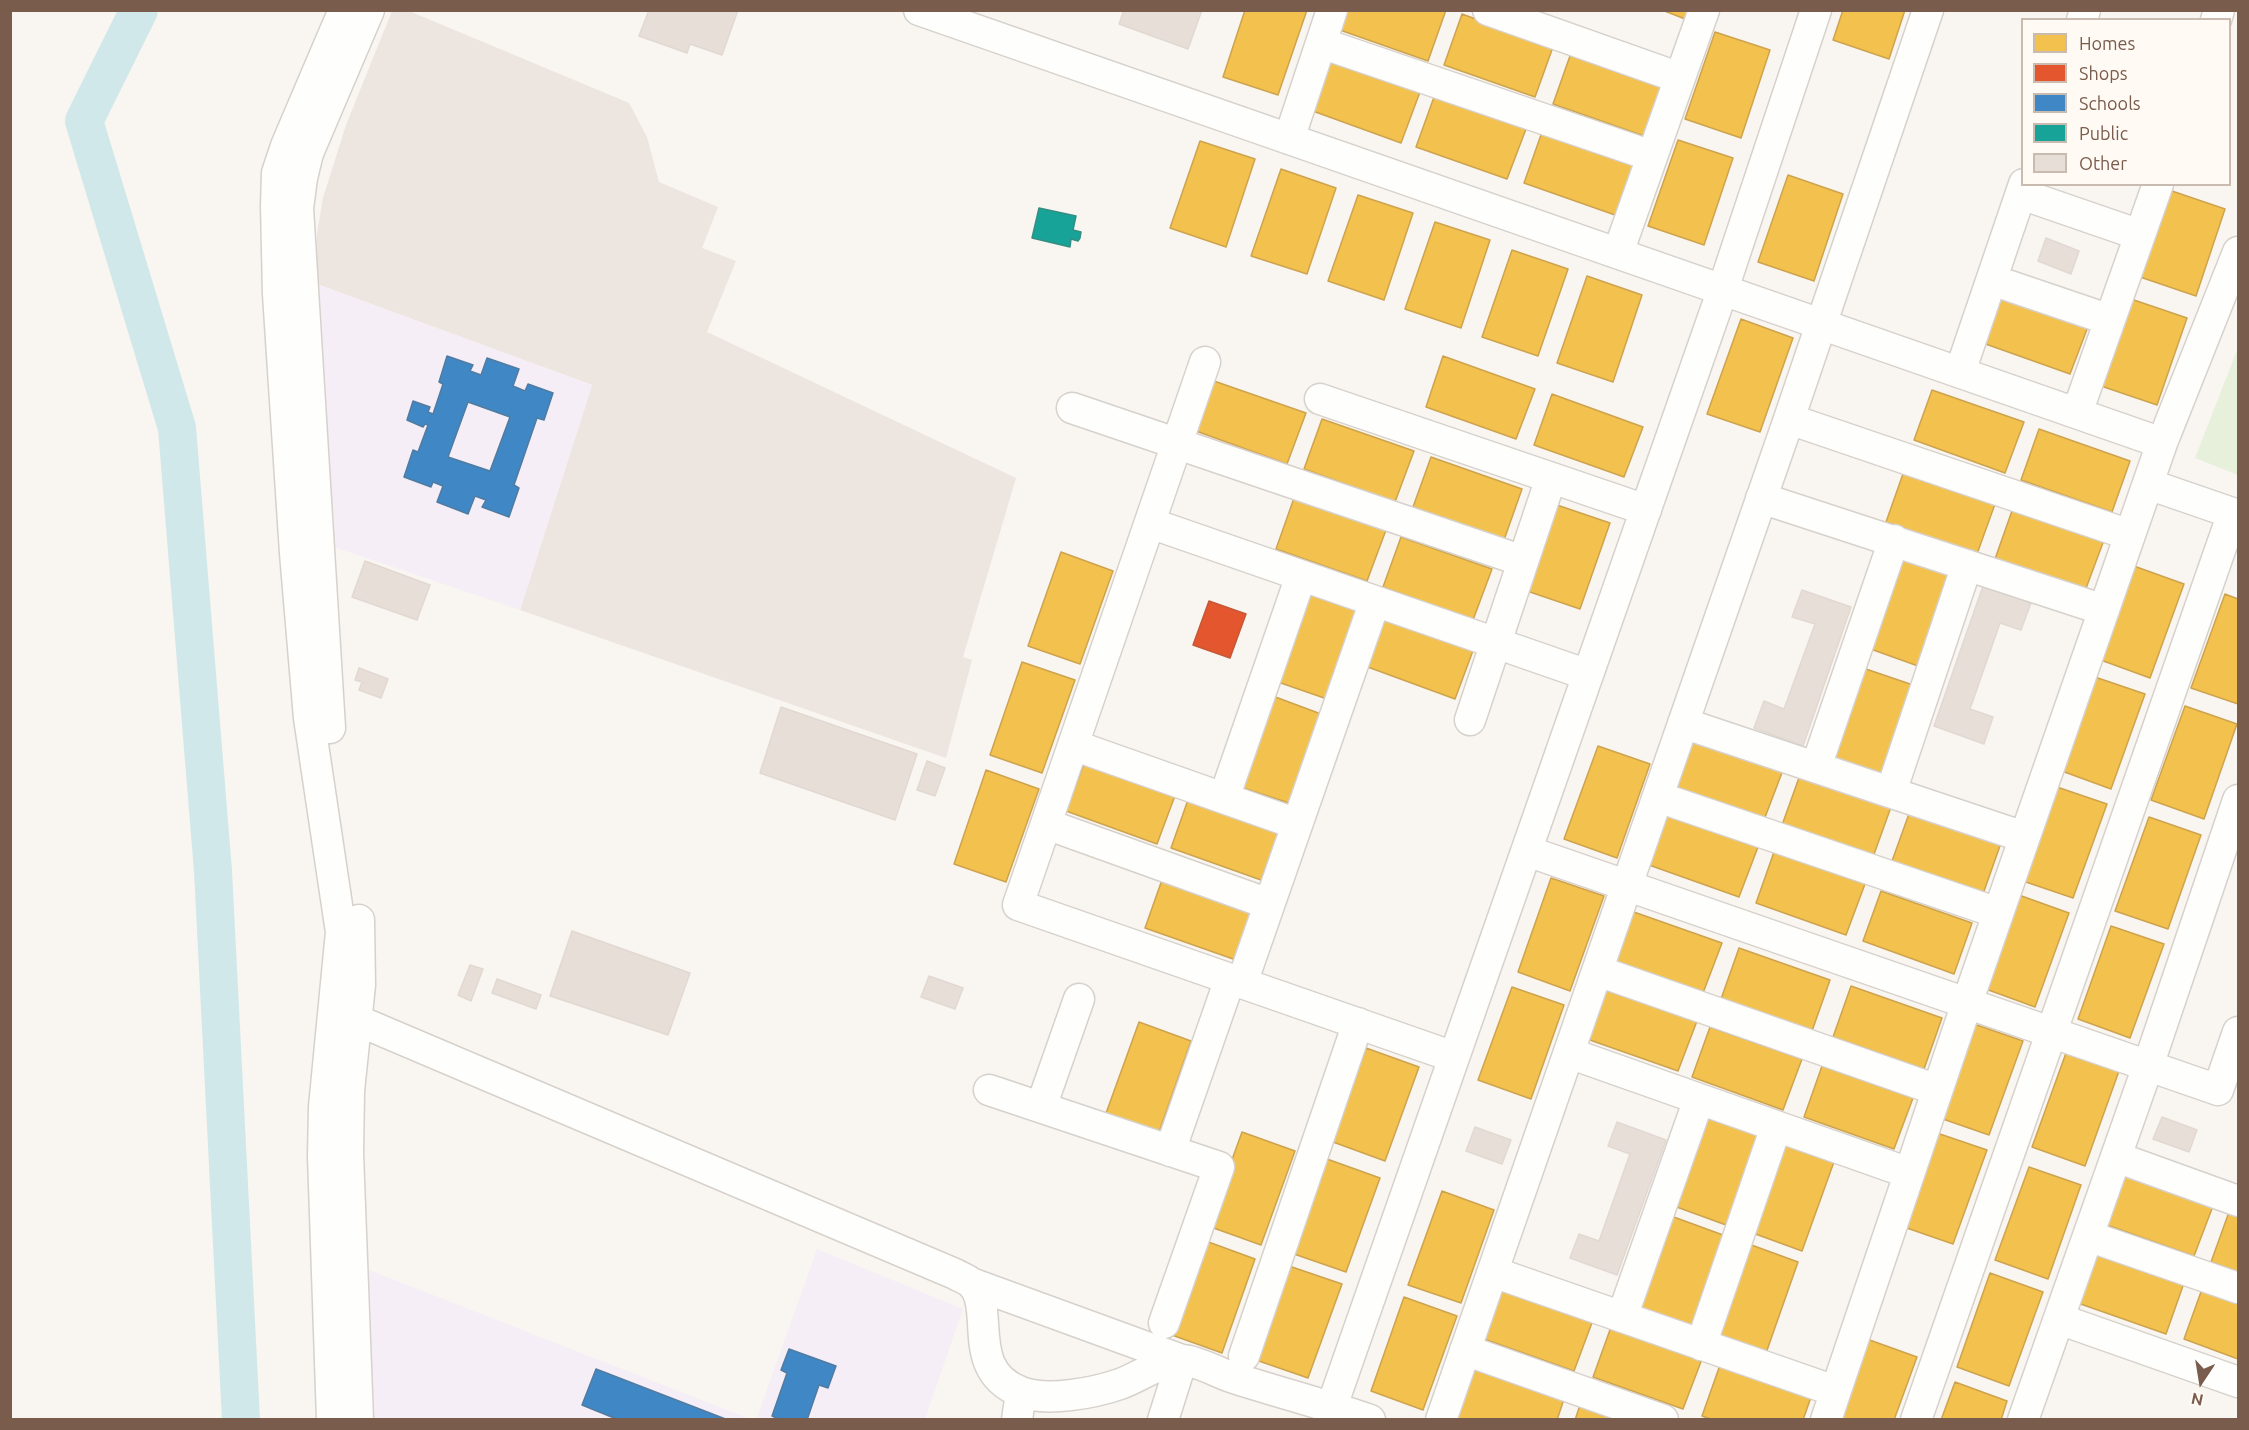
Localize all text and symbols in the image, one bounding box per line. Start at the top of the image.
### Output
legend [2021,18,2231,186]
text: Homes [2079,33,2135,53]
text: Shops [2079,63,2128,83]
text: Schools [2079,93,2141,113]
text: Public [2079,123,2128,143]
text: Other [2079,153,2127,173]
north arrow [2171,1352,2231,1412]
text: N [2190,1390,2205,1410]

